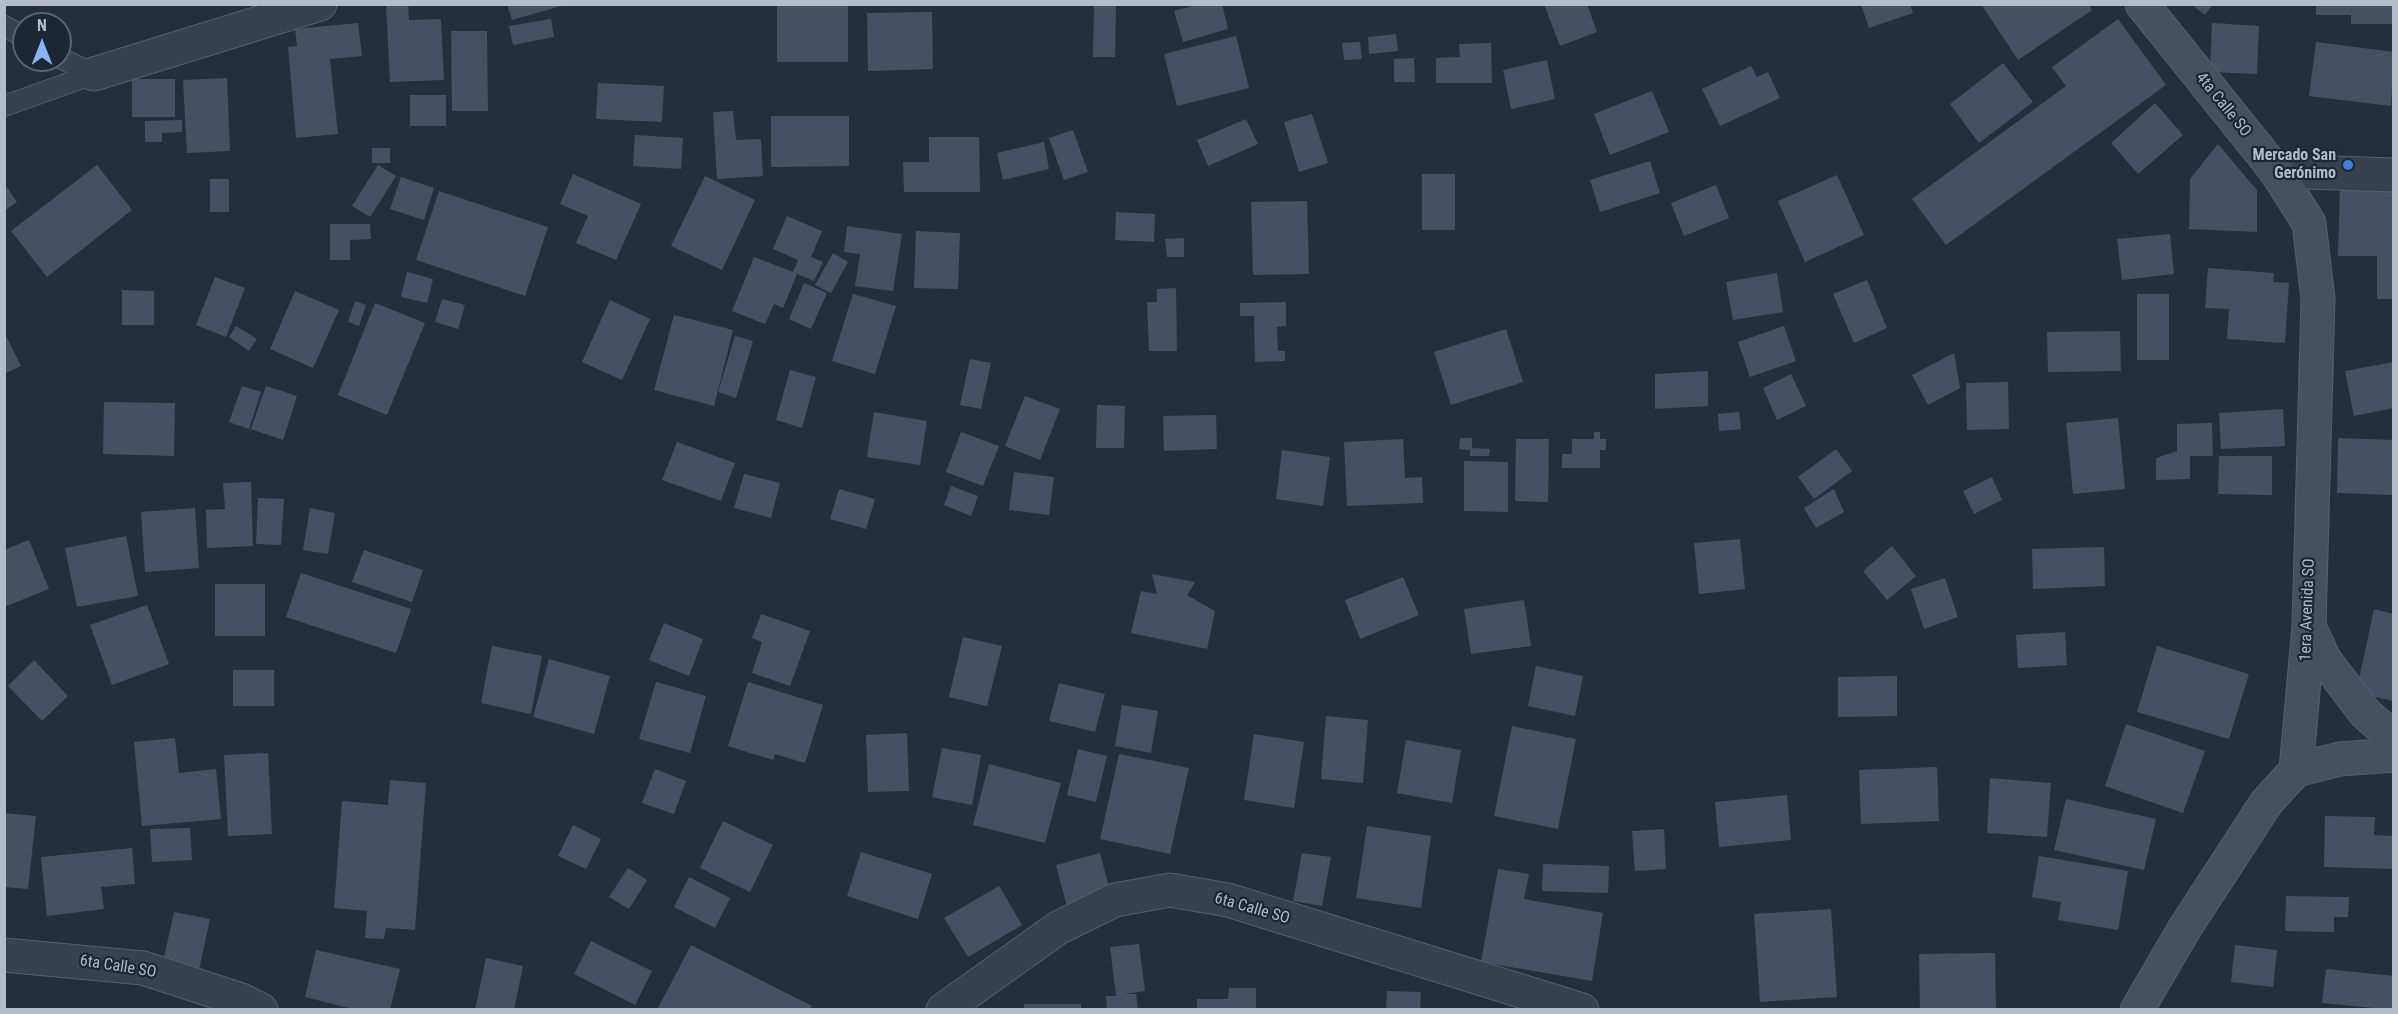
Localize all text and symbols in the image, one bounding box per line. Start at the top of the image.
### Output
north arrow [12,12,72,72]
text: N [37,16,47,35]
street label: 4ta Calle SO [2191,69,2255,141]
place label: Mercado San Gerónimo [2253,146,2336,184]
marker: Mercado San Gerónimo [2341,158,2355,172]
street label: 1era Avenida SO [2297,558,2319,662]
street label: 6ta Calle SO [1212,889,1292,929]
street label: 6ta Calle SO [78,951,158,983]

